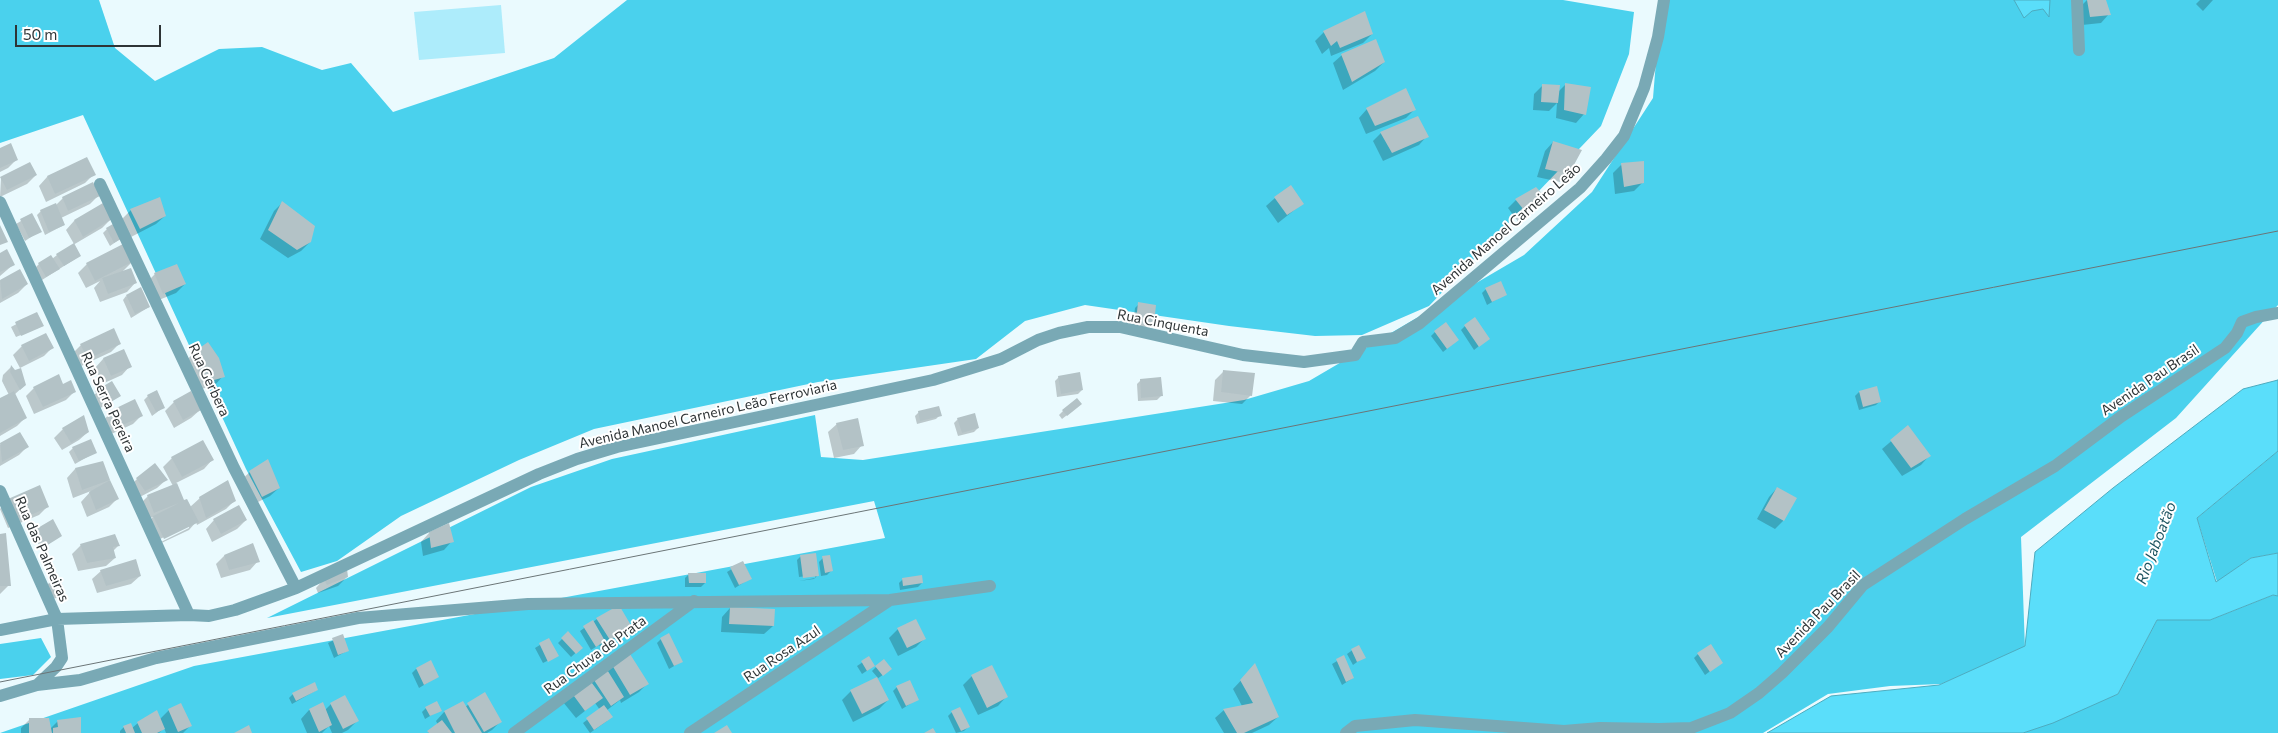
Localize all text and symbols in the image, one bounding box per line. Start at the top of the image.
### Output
scale bar [18,15,164,47]
text: 50 m [23,25,57,43]
street label: Avenida Manoel Carneiro Leão [1428,159,1584,299]
street label: Rua Cinquenta [1116,306,1210,340]
street label: Rua Gerbera [185,341,233,419]
street label: Avenida Pau Brasil [2098,341,2202,419]
street label: Rua Serra Pereira [77,349,139,455]
street label: Avenida Manoel Carneiro Leão Ferroviaria [577,376,839,452]
street label: Rua das Palmeiras [11,494,73,604]
water label: Rio Jaboatão [2132,499,2180,587]
street label: Avenida Pau Brasil [1772,567,1864,661]
street label: Rua Chuva de Prata [541,612,649,698]
street label: Rua Rosa Azul [741,622,823,686]

